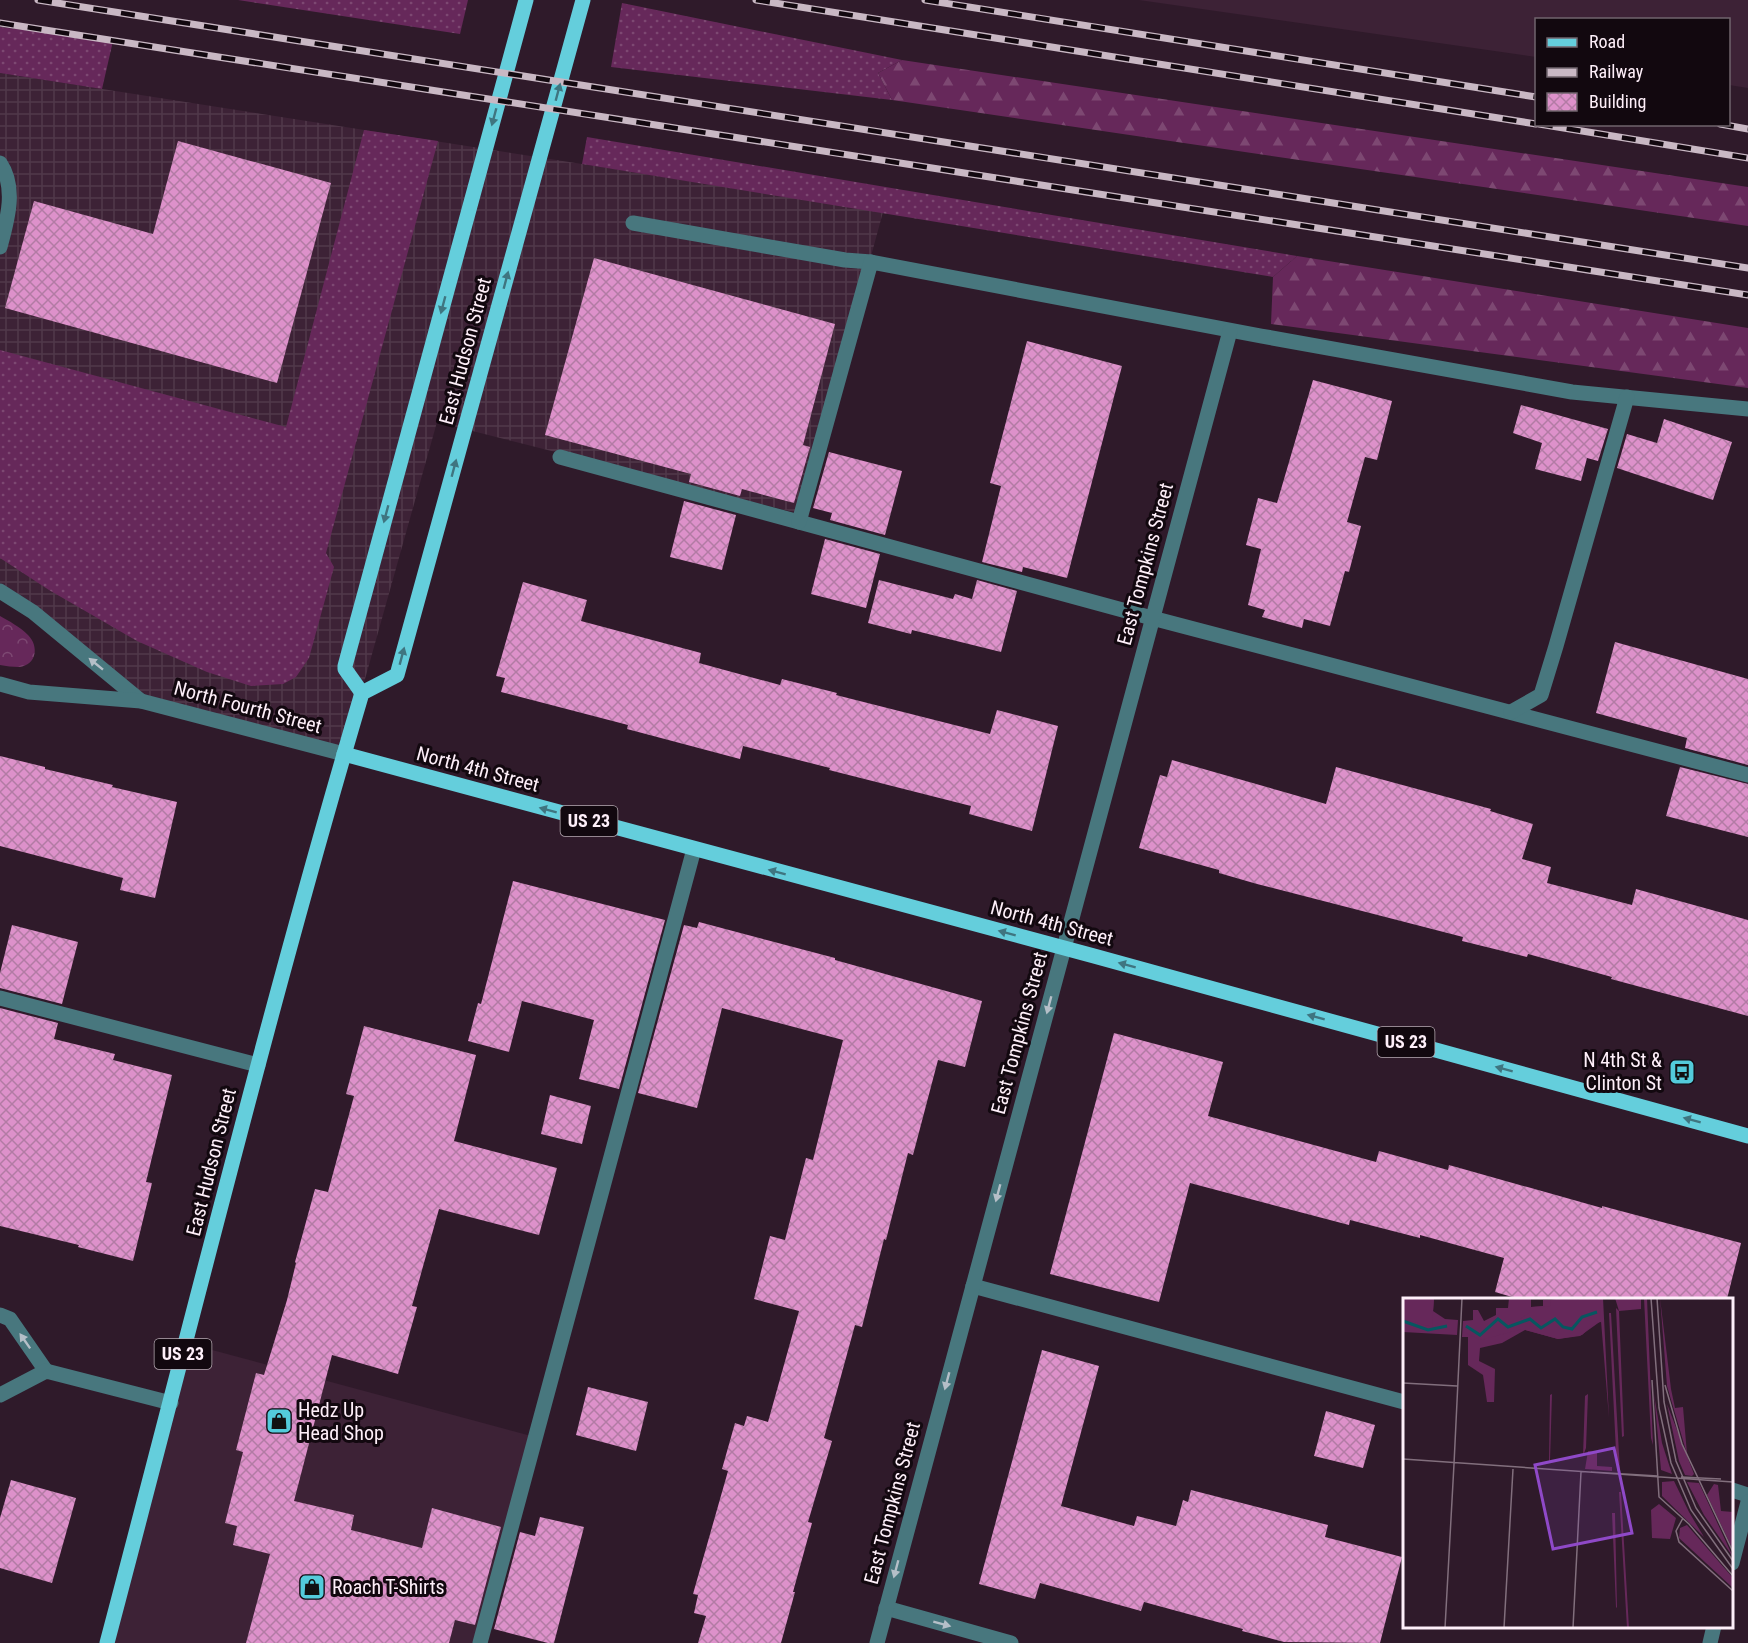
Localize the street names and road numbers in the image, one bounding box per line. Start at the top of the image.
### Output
street label: East Hudson Street [434,275,496,427]
street label: East Tompkins Street [1112,480,1178,648]
street label: North Fourth Street [172,676,325,738]
street label: North 4th Street [414,741,542,797]
road number: US 23 [560,806,618,836]
street label: North 4th Street [988,895,1116,951]
street label: East Tompkins Street [986,949,1052,1117]
road number: US 23 [1378,1027,1434,1057]
street label: East Hudson Street [181,1086,241,1238]
road number: US 23 [154,1339,212,1369]
street label: East Tompkins Street [859,1419,925,1587]

